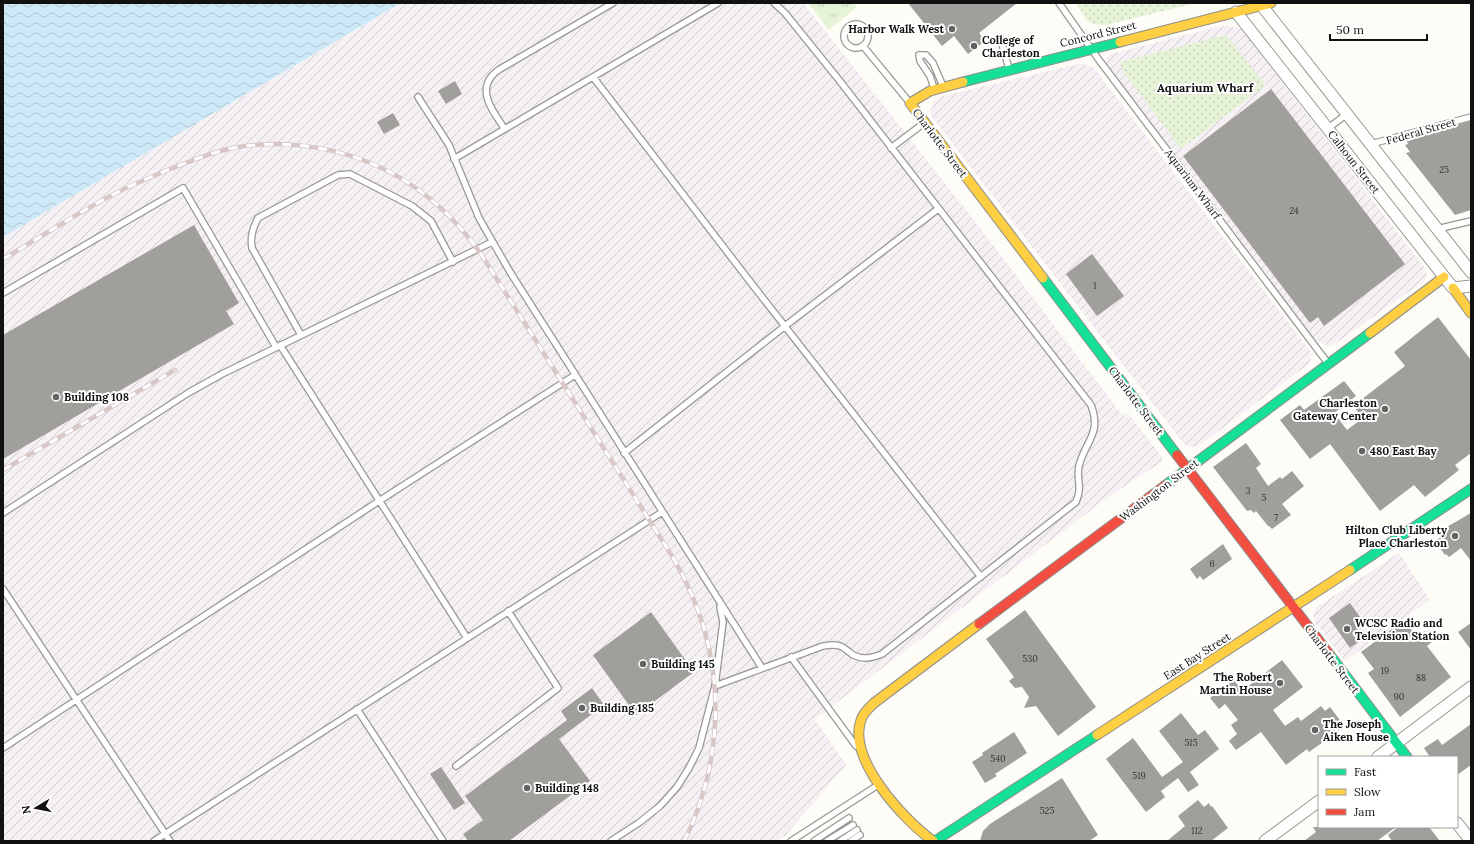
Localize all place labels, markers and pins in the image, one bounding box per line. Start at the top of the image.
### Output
place label: Harbor Walk West [848,22,944,36]
marker: Harbor Walk West [947,24,957,34]
place label: College of Charleston [982,33,1040,60]
marker: College of Charleston [969,41,979,51]
place label: Building 108 [64,390,129,404]
marker: Building 108 [51,392,61,402]
place label: Charleston Gateway Center [1293,396,1378,423]
marker: Charleston Gateway Center [1380,404,1390,414]
place label: 480 East Bay [1370,444,1437,458]
marker: 480 East Bay [1357,446,1367,456]
place label: Hilton Club Liberty Place Charleston [1345,523,1448,550]
marker: Hilton Club Liberty Place Charleston [1450,531,1460,541]
place label: WCSC Radio and Television Station [1355,616,1450,643]
marker: WCSC Radio and Television Station [1342,624,1352,634]
place label: Building 145 [651,657,715,671]
marker: Building 145 [638,659,648,669]
place label: The Robert Martin House [1199,670,1272,697]
marker: The Robert Martin House [1275,678,1285,688]
place label: Building 185 [590,701,654,715]
marker: Building 185 [577,703,587,713]
place label: The Joseph Aiken House [1323,717,1389,744]
marker: The Joseph Aiken House [1310,725,1320,735]
place label: Building 148 [535,781,599,795]
marker: Building 148 [522,783,532,793]

